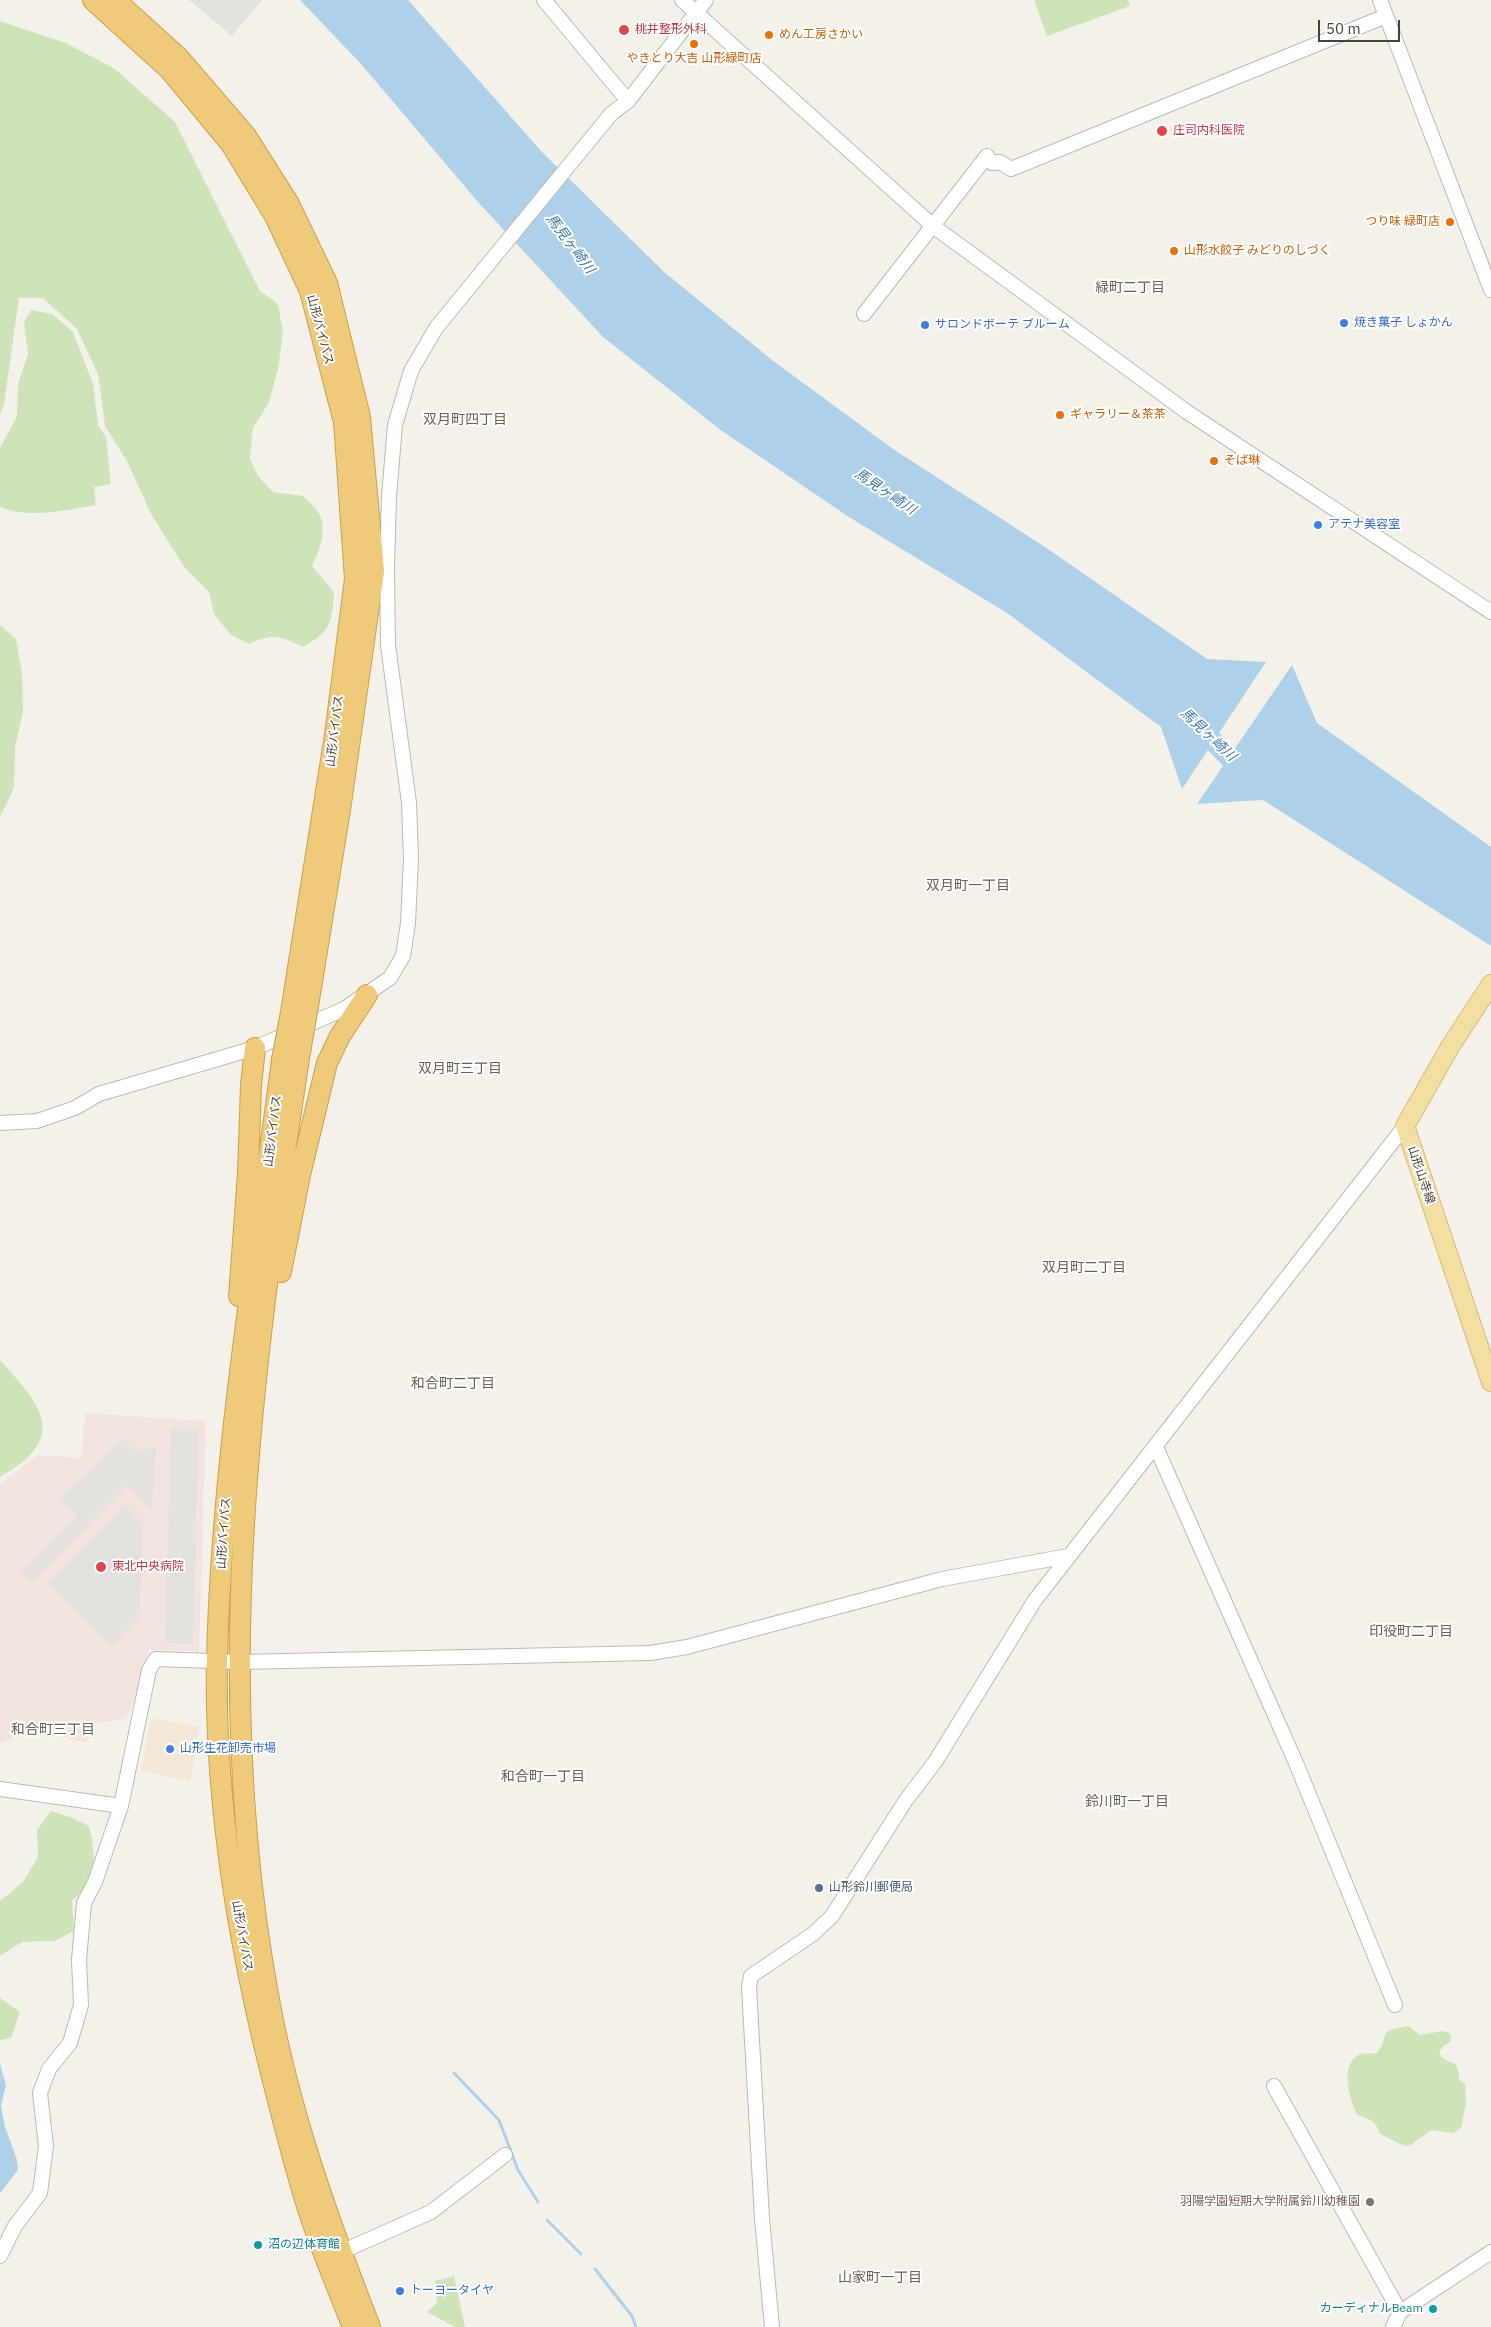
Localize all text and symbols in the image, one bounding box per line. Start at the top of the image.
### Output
scale bar [1321,10,1404,42]
text: 50 m [1326,19,1361,38]
marker: 桃井整形外科 [617,23,631,37]
place label: 桃井整形外科 [635,23,707,37]
place label: めん工房さかい [779,28,863,42]
marker: めん工房さかい [763,29,775,41]
marker: やきとり大吉 山形緑町店 [688,38,700,50]
place label: やきとり大吉 山形緑町店 [627,52,761,66]
marker: 庄司内科医院 [1155,124,1169,138]
place label: 庄司内科医院 [1173,124,1245,138]
water label: 馬見ヶ崎川 [542,211,598,277]
place label: つり味 緑町店 [1365,215,1440,229]
marker: つり味 緑町店 [1444,216,1456,228]
place label: 山形水餃子 みどりのしづく [1184,244,1331,258]
marker: 山形水餃子 みどりのしづく [1168,245,1180,257]
district label: 緑町二丁目 [1095,280,1165,296]
street label: 山形バイパス [304,293,336,367]
place label: 焼き菓子 しょかん [1354,316,1453,330]
marker: 焼き菓子 しょかん [1338,317,1350,329]
place label: サロンドボーテ ブルーム [935,318,1070,332]
marker: サロンドボーテ ブルーム [919,319,931,331]
place label: ギャラリー＆茶茶 [1070,408,1166,422]
marker: ギャラリー＆茶茶 [1054,409,1066,421]
district label: 双月町四丁目 [423,412,507,428]
place label: そば琳 [1224,454,1260,468]
marker: そば琳 [1208,455,1220,467]
water label: 馬見ヶ崎川 [851,465,919,519]
place label: アテナ美容室 [1328,518,1400,532]
marker: アテナ美容室 [1312,519,1324,531]
street label: 山形バイパス [323,694,347,768]
water label: 馬見ヶ崎川 [1177,705,1239,765]
district label: 双月町一丁目 [926,878,1010,894]
district label: 双月町三丁目 [418,1061,502,1077]
street label: 山形バイパス [261,1094,285,1168]
street label: 山形山寺線 [1404,1144,1438,1206]
district label: 双月町二丁目 [1042,1260,1126,1276]
district label: 和合町二丁目 [411,1376,495,1392]
street label: 山形バイパス [214,1497,234,1569]
marker: 東北中央病院 [94,1560,108,1574]
place label: 東北中央病院 [112,1560,184,1574]
district label: 印役町二丁目 [1369,1624,1453,1640]
district label: 和合町三丁目 [11,1722,95,1738]
place label: 山形生花卸売市場 [180,1742,276,1756]
marker: 山形生花卸売市場 [164,1743,176,1755]
district label: 和合町一丁目 [501,1769,585,1785]
district label: 鈴川町一丁目 [1085,1794,1169,1810]
place label: 山形鈴川郵便局 [829,1881,913,1895]
marker: 山形鈴川郵便局 [813,1882,825,1894]
street label: 山形バイパス [229,1899,255,1973]
place label: 羽陽学園短期大学附属鈴川幼稚園 [1180,2195,1360,2209]
marker: 羽陽学園短期大学附属鈴川幼稚園 [1364,2196,1376,2208]
place label: 沼の辺体育館 [268,2238,340,2252]
marker: 沼の辺体育館 [252,2239,264,2251]
district label: 山家町一丁目 [838,2270,922,2286]
place label: トーヨータイヤ [410,2284,494,2298]
marker: トーヨータイヤ [394,2285,406,2297]
place label: カーディナルBeam [1320,2302,1423,2316]
marker: カーディナルBeam [1427,2303,1439,2315]

